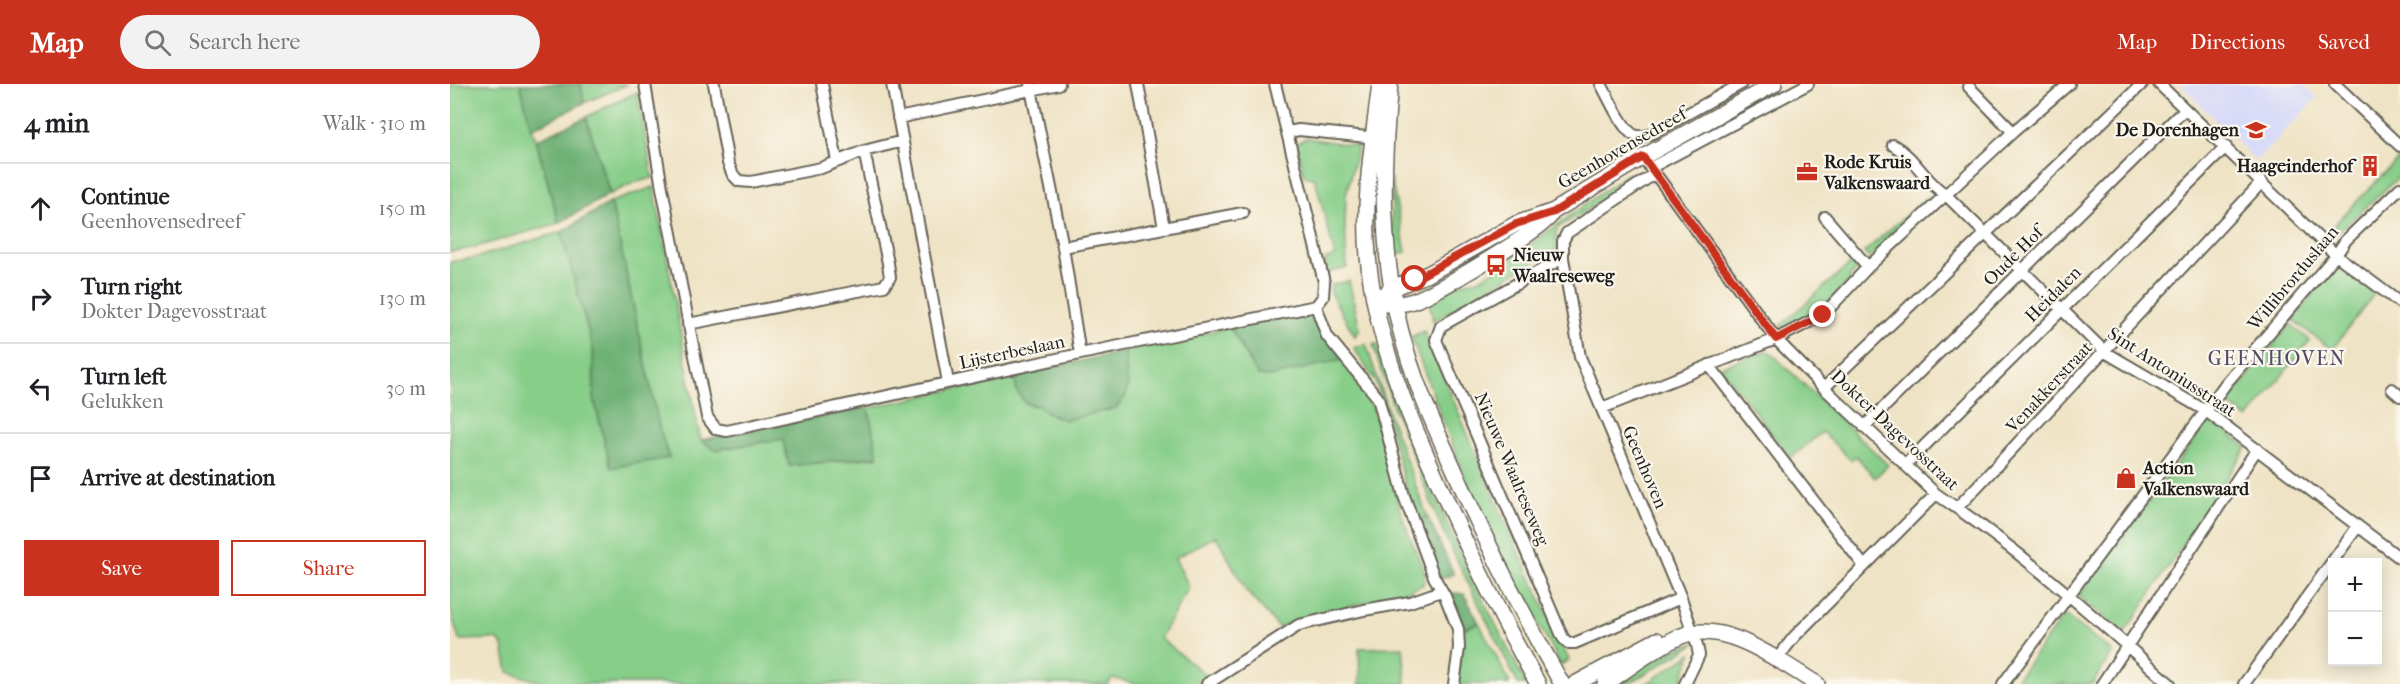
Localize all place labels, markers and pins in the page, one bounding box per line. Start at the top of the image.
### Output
school or university icon: De Dorenhagen [2244,118,2268,142]
place label: De Dorenhagen [2115,120,2240,141]
place label: Rode Kruis Valkenswaard [1823,152,1931,194]
building icon: Haageinderhof [2358,154,2382,178]
place label: Haageinderhof [2237,156,2357,177]
office icon: Rode Kruis Valkenswaard [1795,160,1819,184]
place label: Nieuw Waalreseweg [1512,245,1616,287]
bus stop icon: Nieuw Waalreseweg [1484,253,1508,277]
place label: Action Valkenswaard [2142,458,2250,500]
shop icon: Action Valkenswaard [2114,466,2138,490]

